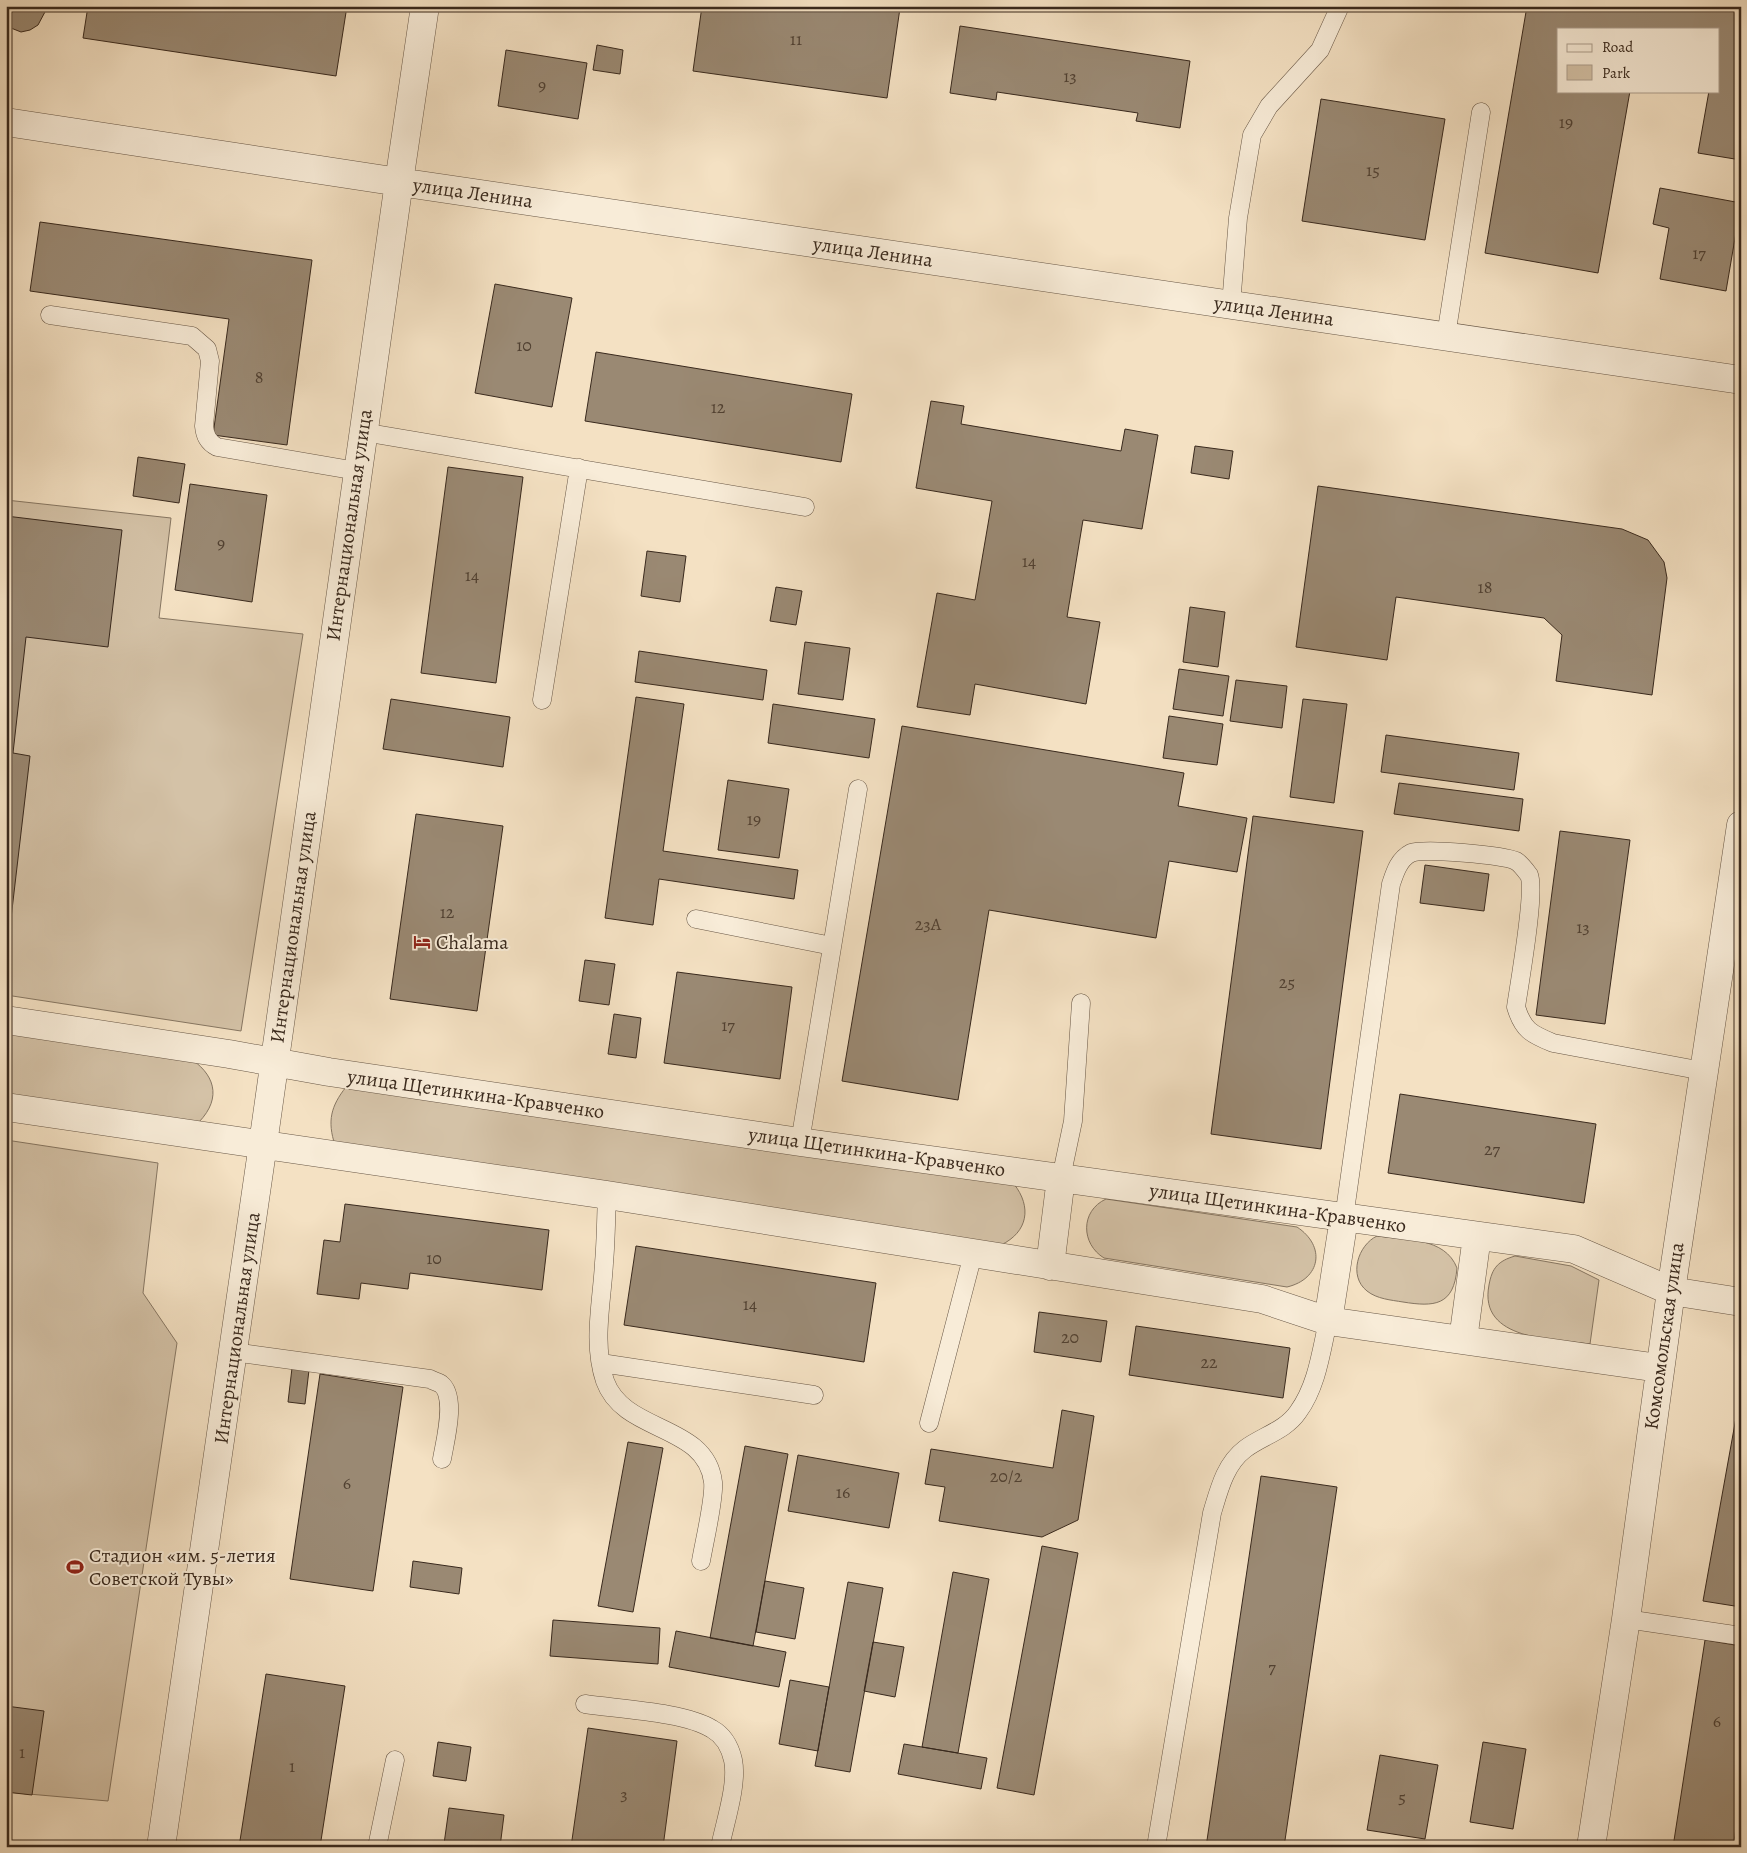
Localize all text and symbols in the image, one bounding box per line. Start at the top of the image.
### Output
house number: 11 [790,27,802,51]
legend [1557,28,1720,92]
text: Road [1602,37,1634,57]
text: Park [1602,63,1631,83]
house number: 13 [1063,64,1077,88]
house number: 9 [538,73,546,97]
house number: 19 [1559,110,1573,134]
house number: 15 [1366,158,1380,182]
street label: улица Ленина [410,171,536,215]
street label: улица Ленина [810,230,936,274]
house number: 17 [1692,241,1706,265]
street label: улица Ленина [1211,289,1337,333]
house number: 10 [516,333,532,357]
house number: 8 [255,365,263,389]
house number: 12 [711,395,726,419]
street label: Интернациональная улица [319,407,379,643]
house number: 9 [217,531,225,555]
house number: 14 [1022,549,1036,573]
house number: 14 [465,563,479,587]
house number: 18 [1478,575,1492,599]
house number: 19 [747,807,761,831]
street label: Интернациональная улица [263,809,323,1045]
house number: 12 [440,900,455,924]
house number: 23А [915,912,942,936]
house number: 13 [1576,915,1590,939]
place label: Chalama [436,929,509,956]
hotel icon: Chalama [412,932,432,952]
house number: 25 [1279,970,1295,994]
house number: 17 [721,1013,735,1037]
street label: улица Щетинкина-Кравченко [345,1062,606,1125]
street label: улица Щетинкина-Кравченко [746,1120,1007,1183]
house number: 27 [1484,1137,1500,1161]
street label: улица Щетинкина-Кравченко [1147,1176,1408,1239]
street label: Интернациональная улица [207,1210,267,1446]
street label: Комсомольская улица [1637,1240,1691,1431]
house number: 10 [426,1246,442,1270]
house number: 14 [743,1292,757,1316]
house number: 20 [1061,1325,1079,1349]
house number: 22 [1200,1350,1218,1374]
house number: 20/2 [990,1464,1023,1488]
house number: 6 [343,1471,351,1495]
house number: 16 [836,1480,850,1504]
place label: Стадион «им. 5-летия Советской Тувы» [89,1542,276,1592]
sports icon: Стадион «им. 5-летия Советской Тувы» [65,1557,85,1577]
house number: 7 [1268,1655,1276,1679]
house number: 6 [1713,1709,1721,1733]
house number: 1 [19,1740,25,1764]
house number: 1 [289,1754,295,1778]
house number: 3 [620,1782,628,1806]
house number: 5 [1398,1785,1406,1809]

